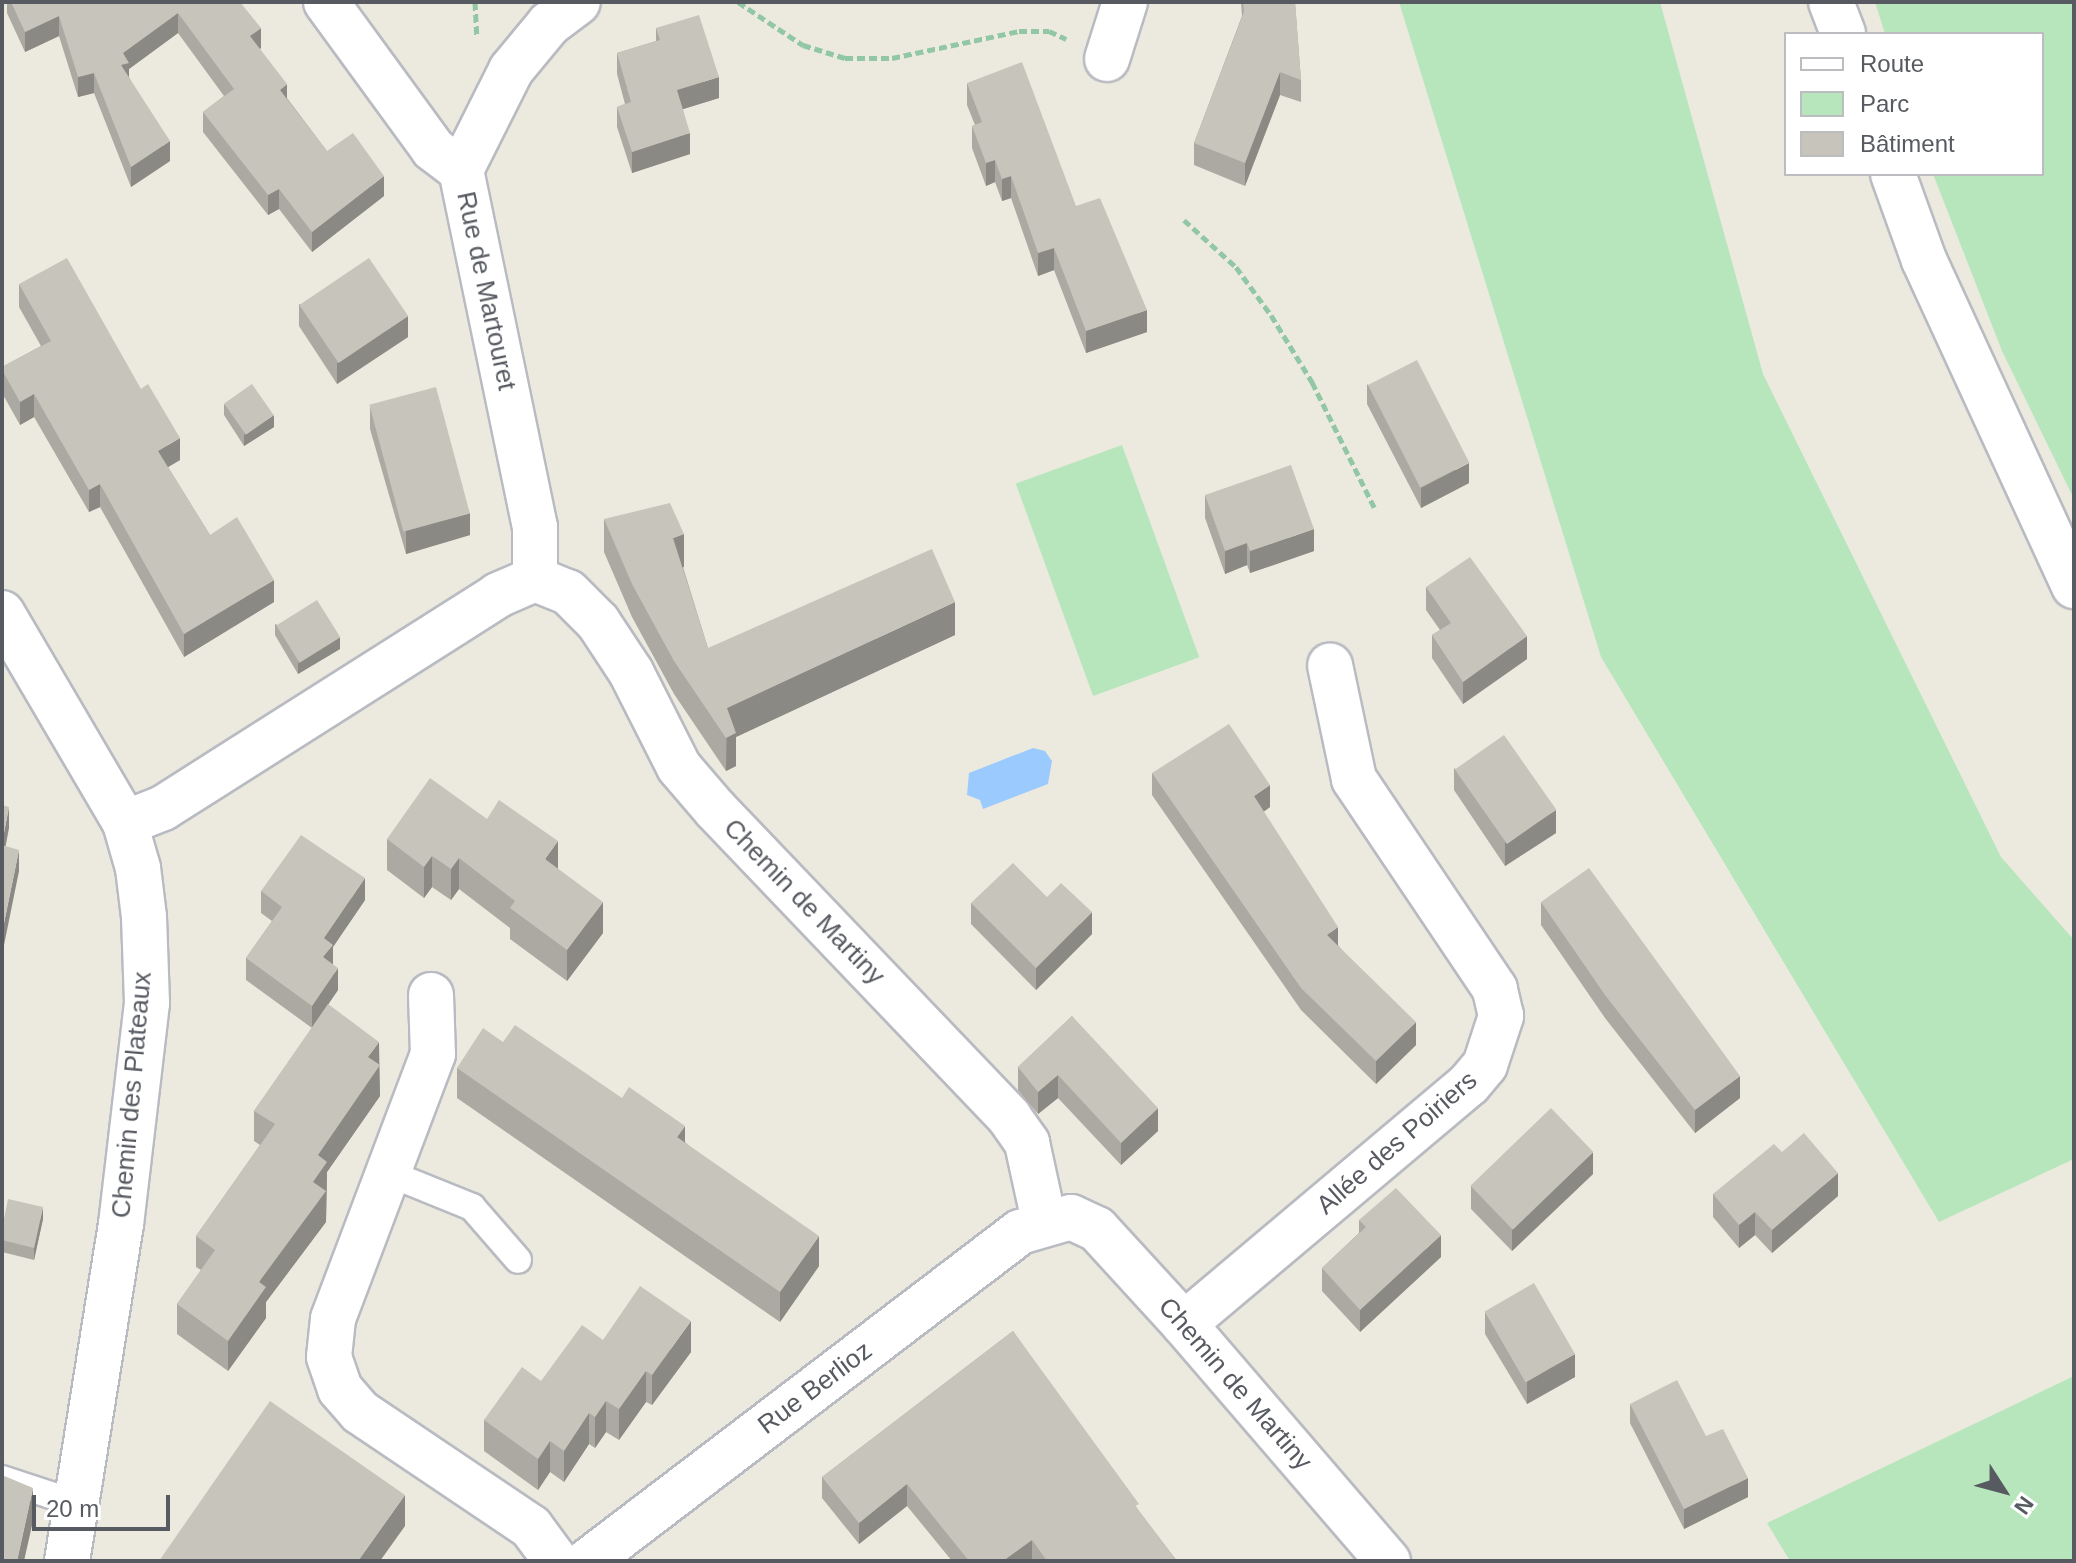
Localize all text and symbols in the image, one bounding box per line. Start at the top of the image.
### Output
legend [1784,32,2044,176]
text: Route [1860,50,1924,77]
text: Parc [1860,90,1909,117]
text: Bâtiment [1860,130,1955,157]
street label: Rue de Martouret [450,189,522,393]
street label: Chemin de Martiny [717,813,891,991]
street label: Chemin des Plateaux [106,971,158,1219]
street label: Allée des Poiriers [1310,1065,1484,1221]
street label: Chemin de Martiny [1152,1291,1318,1477]
street label: Rue Berlioz [752,1335,878,1441]
north arrow [1964,1451,2044,1531]
scale bar [36,1479,174,1529]
text: N [2009,1492,2039,1519]
text: 20 m [46,1495,99,1522]

